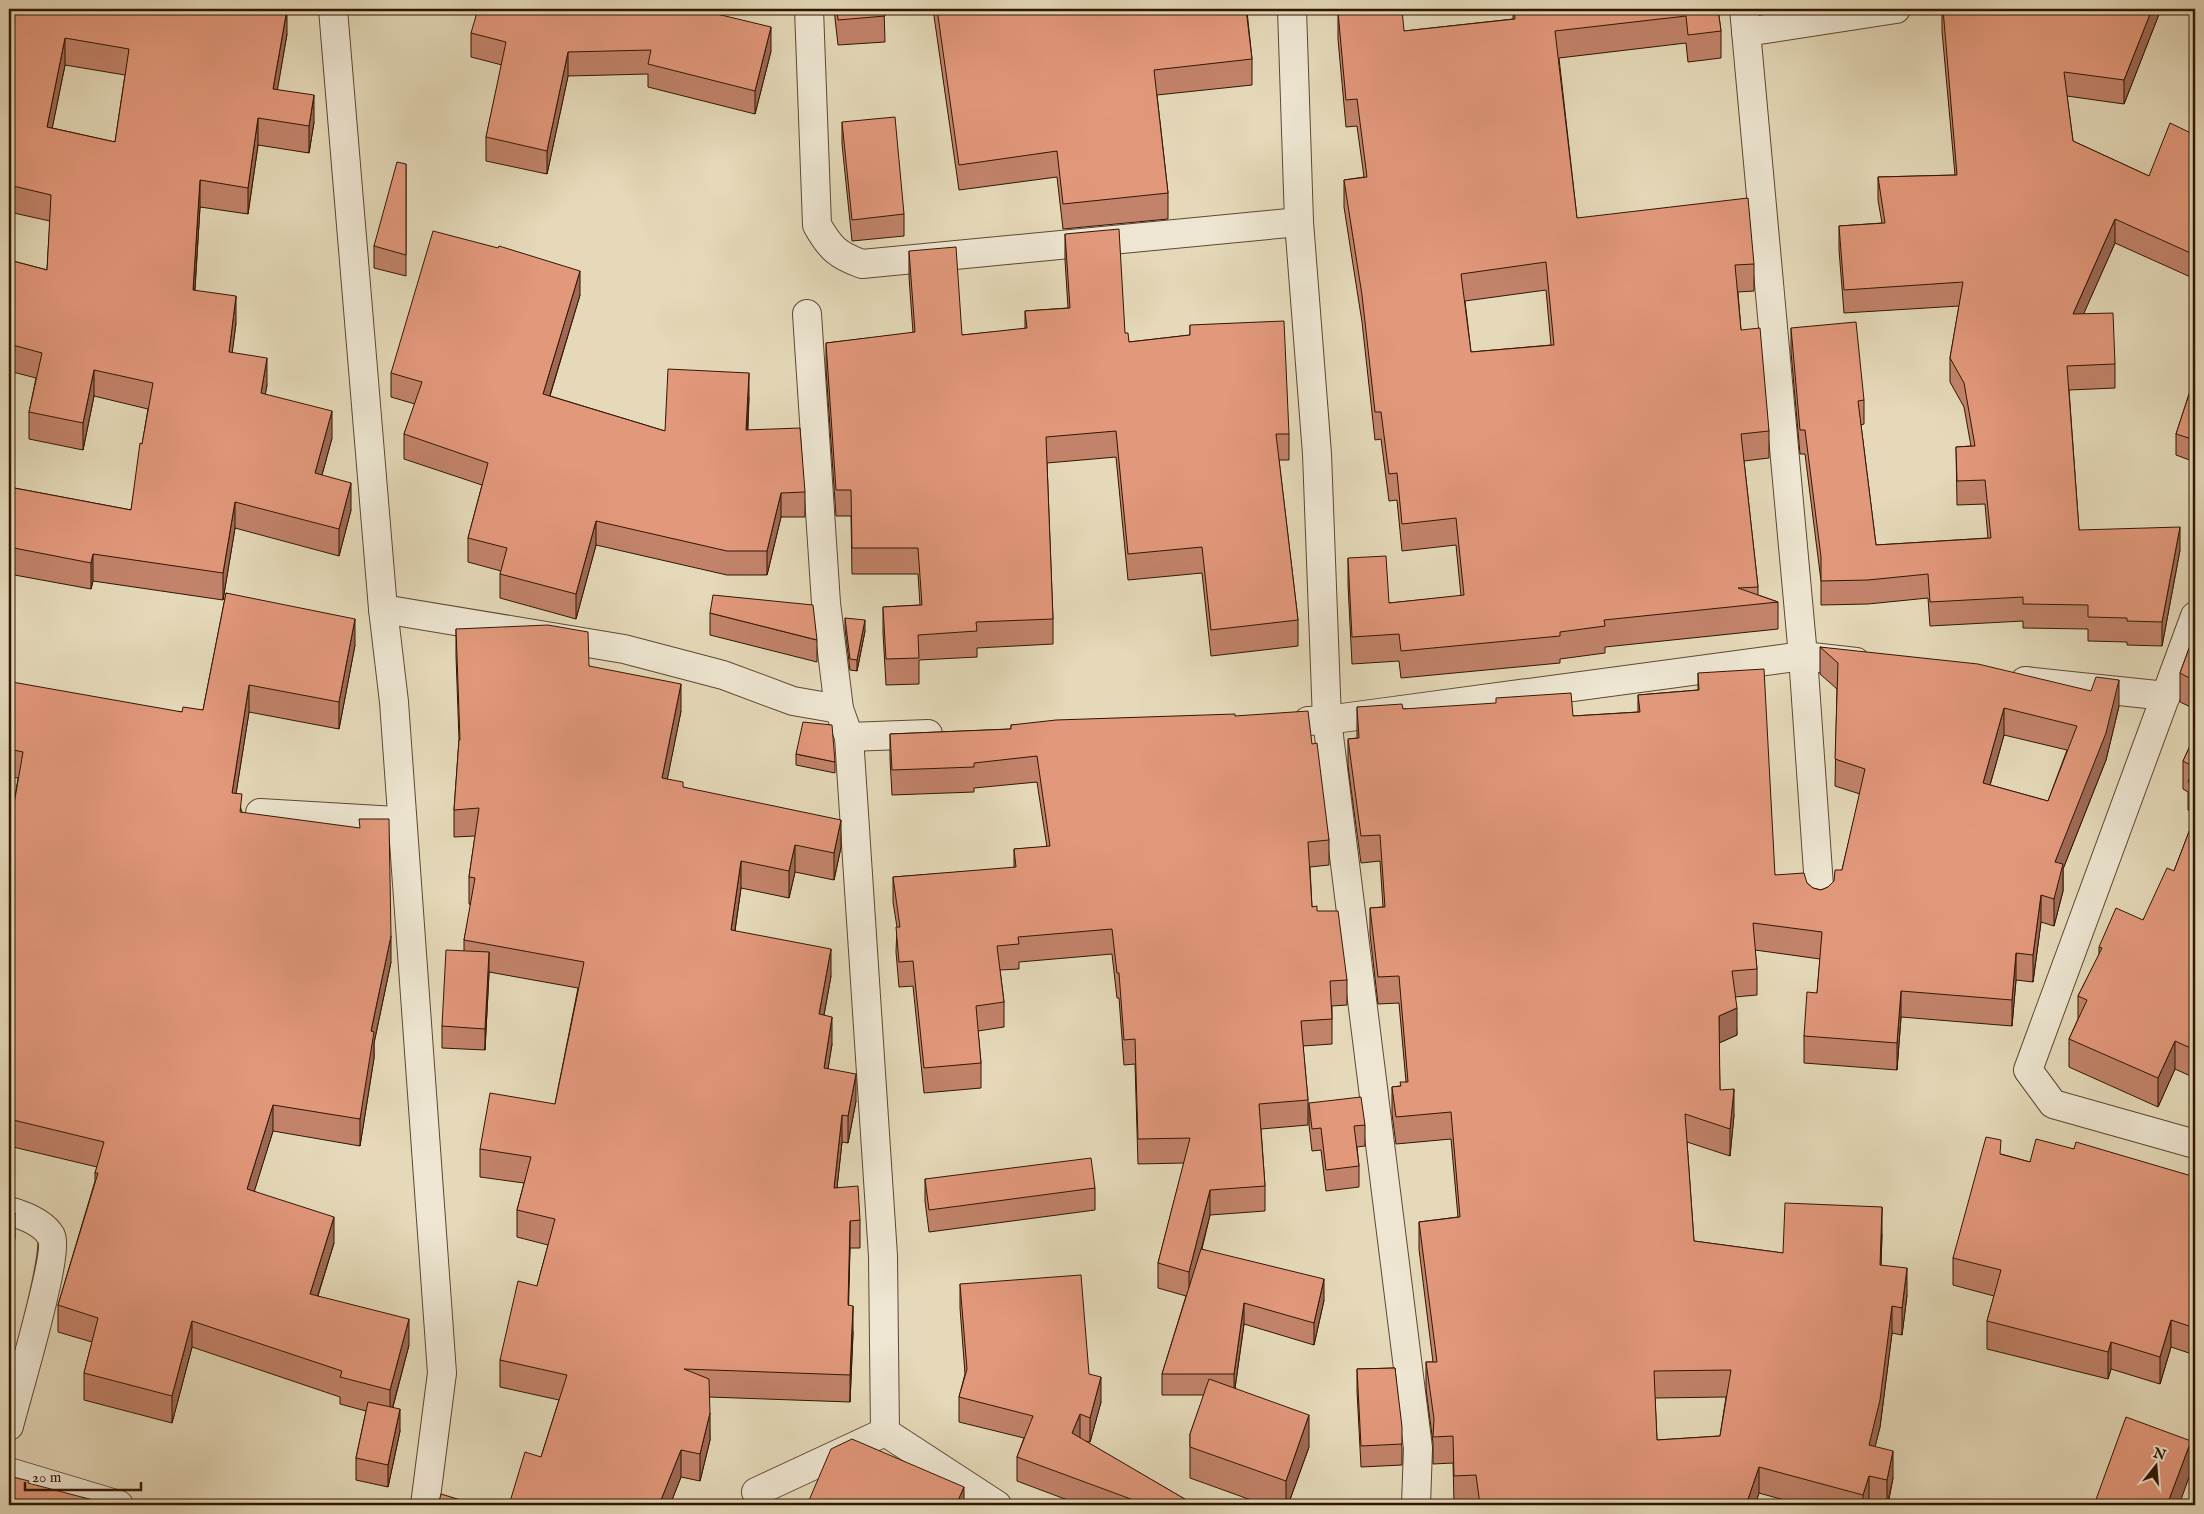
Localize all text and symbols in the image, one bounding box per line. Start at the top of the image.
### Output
north arrow [2132,1442,2182,1492]
text: N [2150,1444,2168,1465]
scale bar [25,1459,141,1491]
text: 20 m [32,1468,62,1487]

